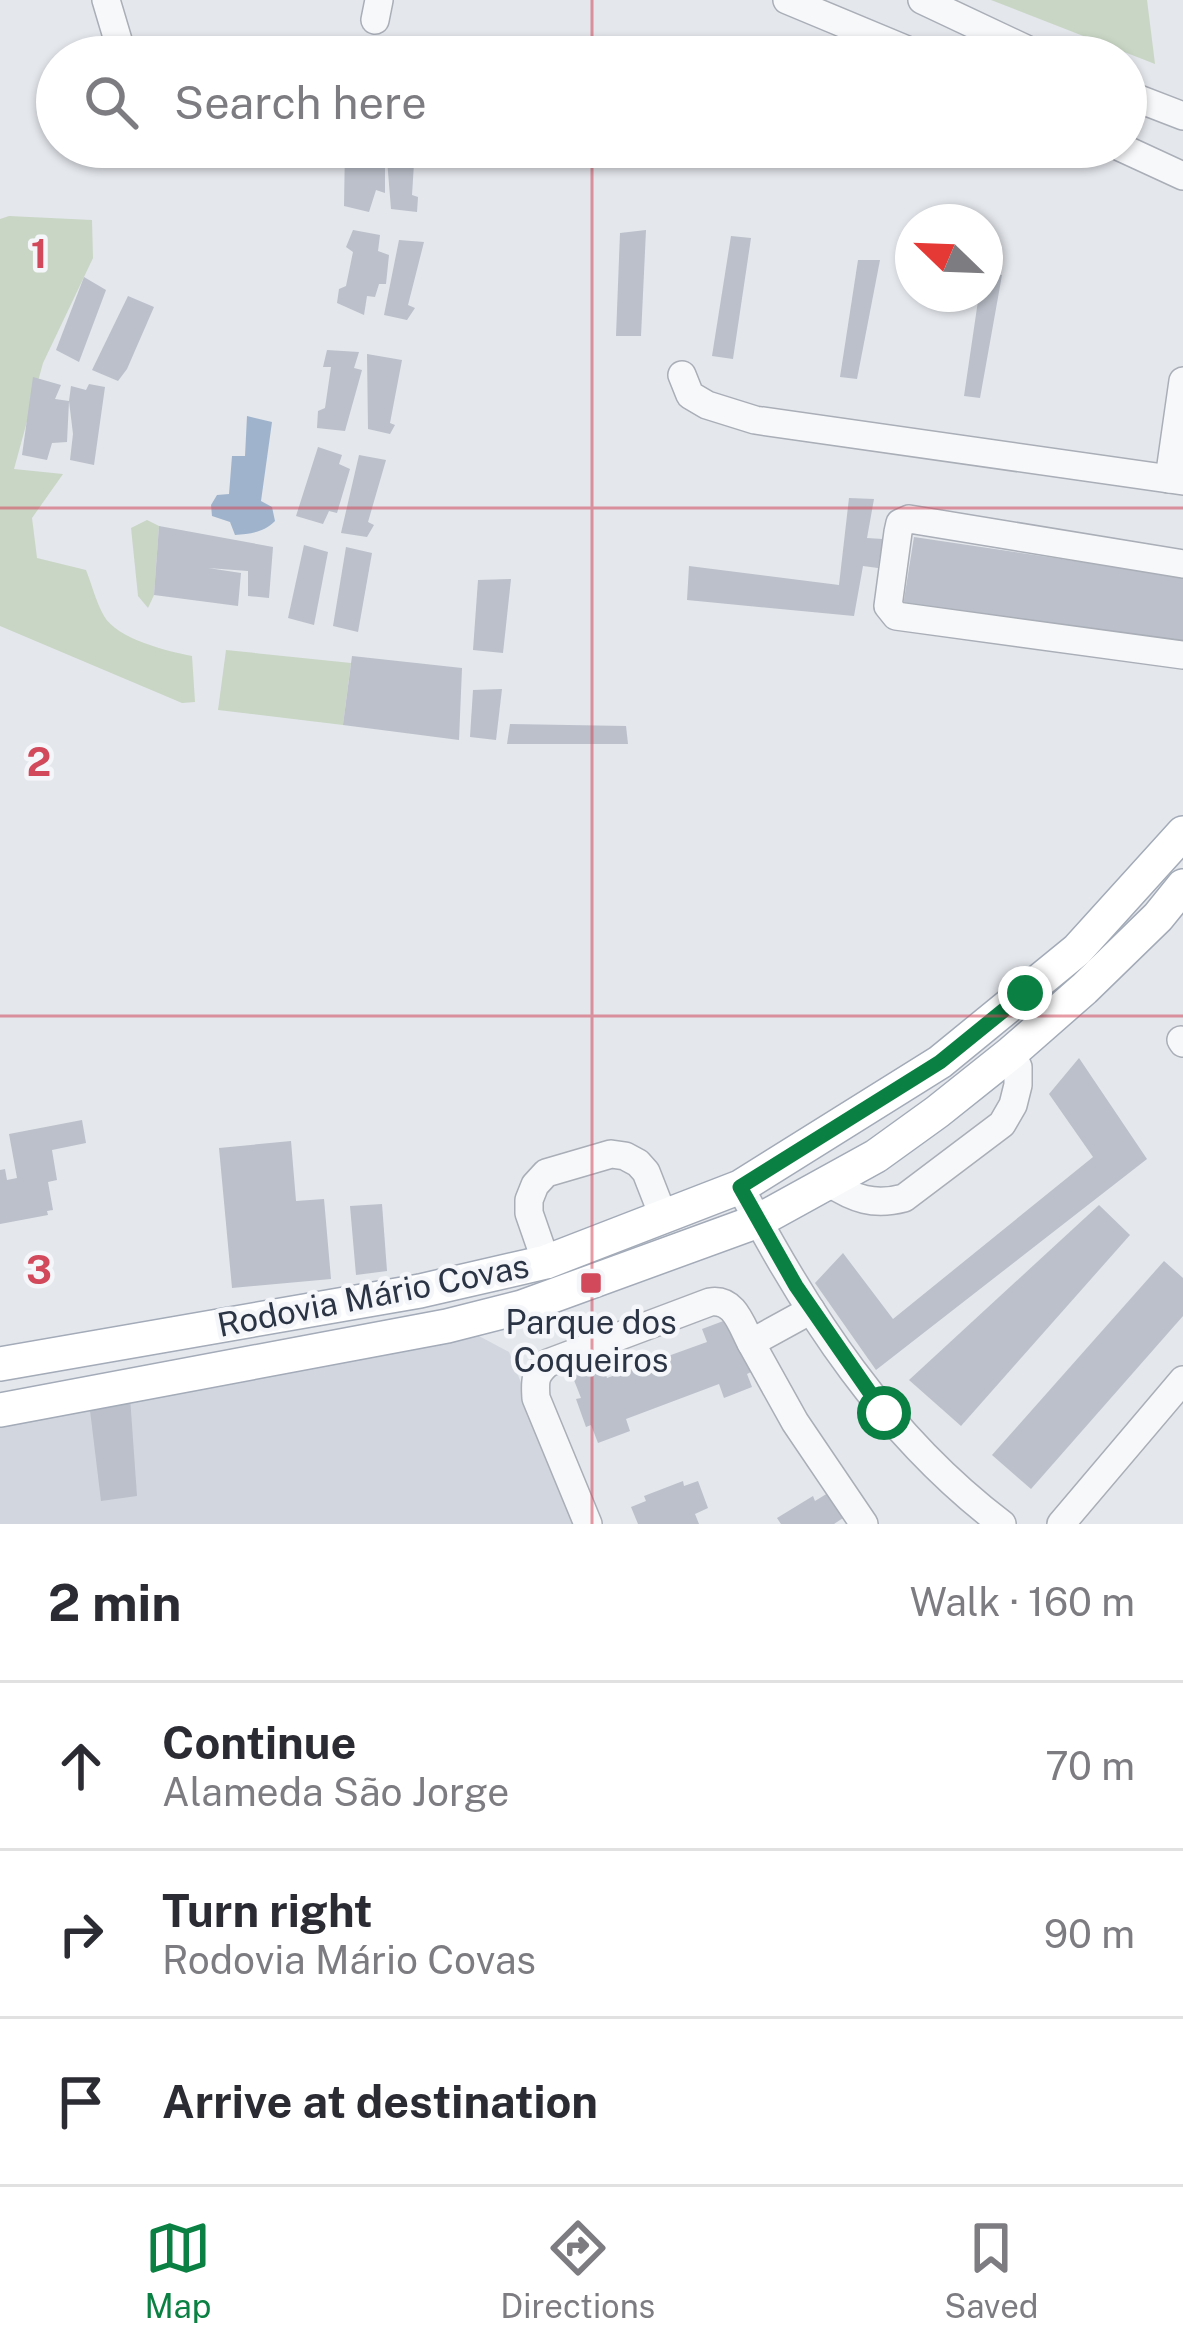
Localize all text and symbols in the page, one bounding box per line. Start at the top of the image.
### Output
search box [36,36,1147,168]
icon: search [78,69,144,135]
text: Search here [174,76,427,129]
north arrow [895,204,1003,312]
text: 1 [31,231,47,277]
text: 2 [27,739,51,785]
route end [998,966,1052,1020]
street label: Rodovia Mário Covas [214,1246,532,1344]
text: 3 [26,1247,52,1293]
marker: Parque dos Coqueiros [578,1270,604,1296]
place label: Parque dos Coqueiros [505,1303,677,1379]
route start [857,1386,911,1440]
text: 2 min [48,1573,182,1632]
text: Walk · 160 m [910,1579,1135,1625]
text: Continue [162,1716,356,1769]
icon: ahead [48,1733,114,1799]
text: 70 m [1045,1743,1135,1789]
text: Alameda São Jorge [162,1769,509,1815]
text: Turn right [162,1884,373,1937]
icon: right [48,1901,114,1967]
text: 90 m [1044,1911,1135,1957]
text: Rodovia Mário Covas [162,1937,536,1983]
icon: arrive [48,2069,114,2135]
text: Arrive at destination [162,2075,598,2128]
tab: Map [144,2215,211,2325]
tab: Directions [500,2215,655,2325]
tab: Saved [944,2215,1039,2325]

